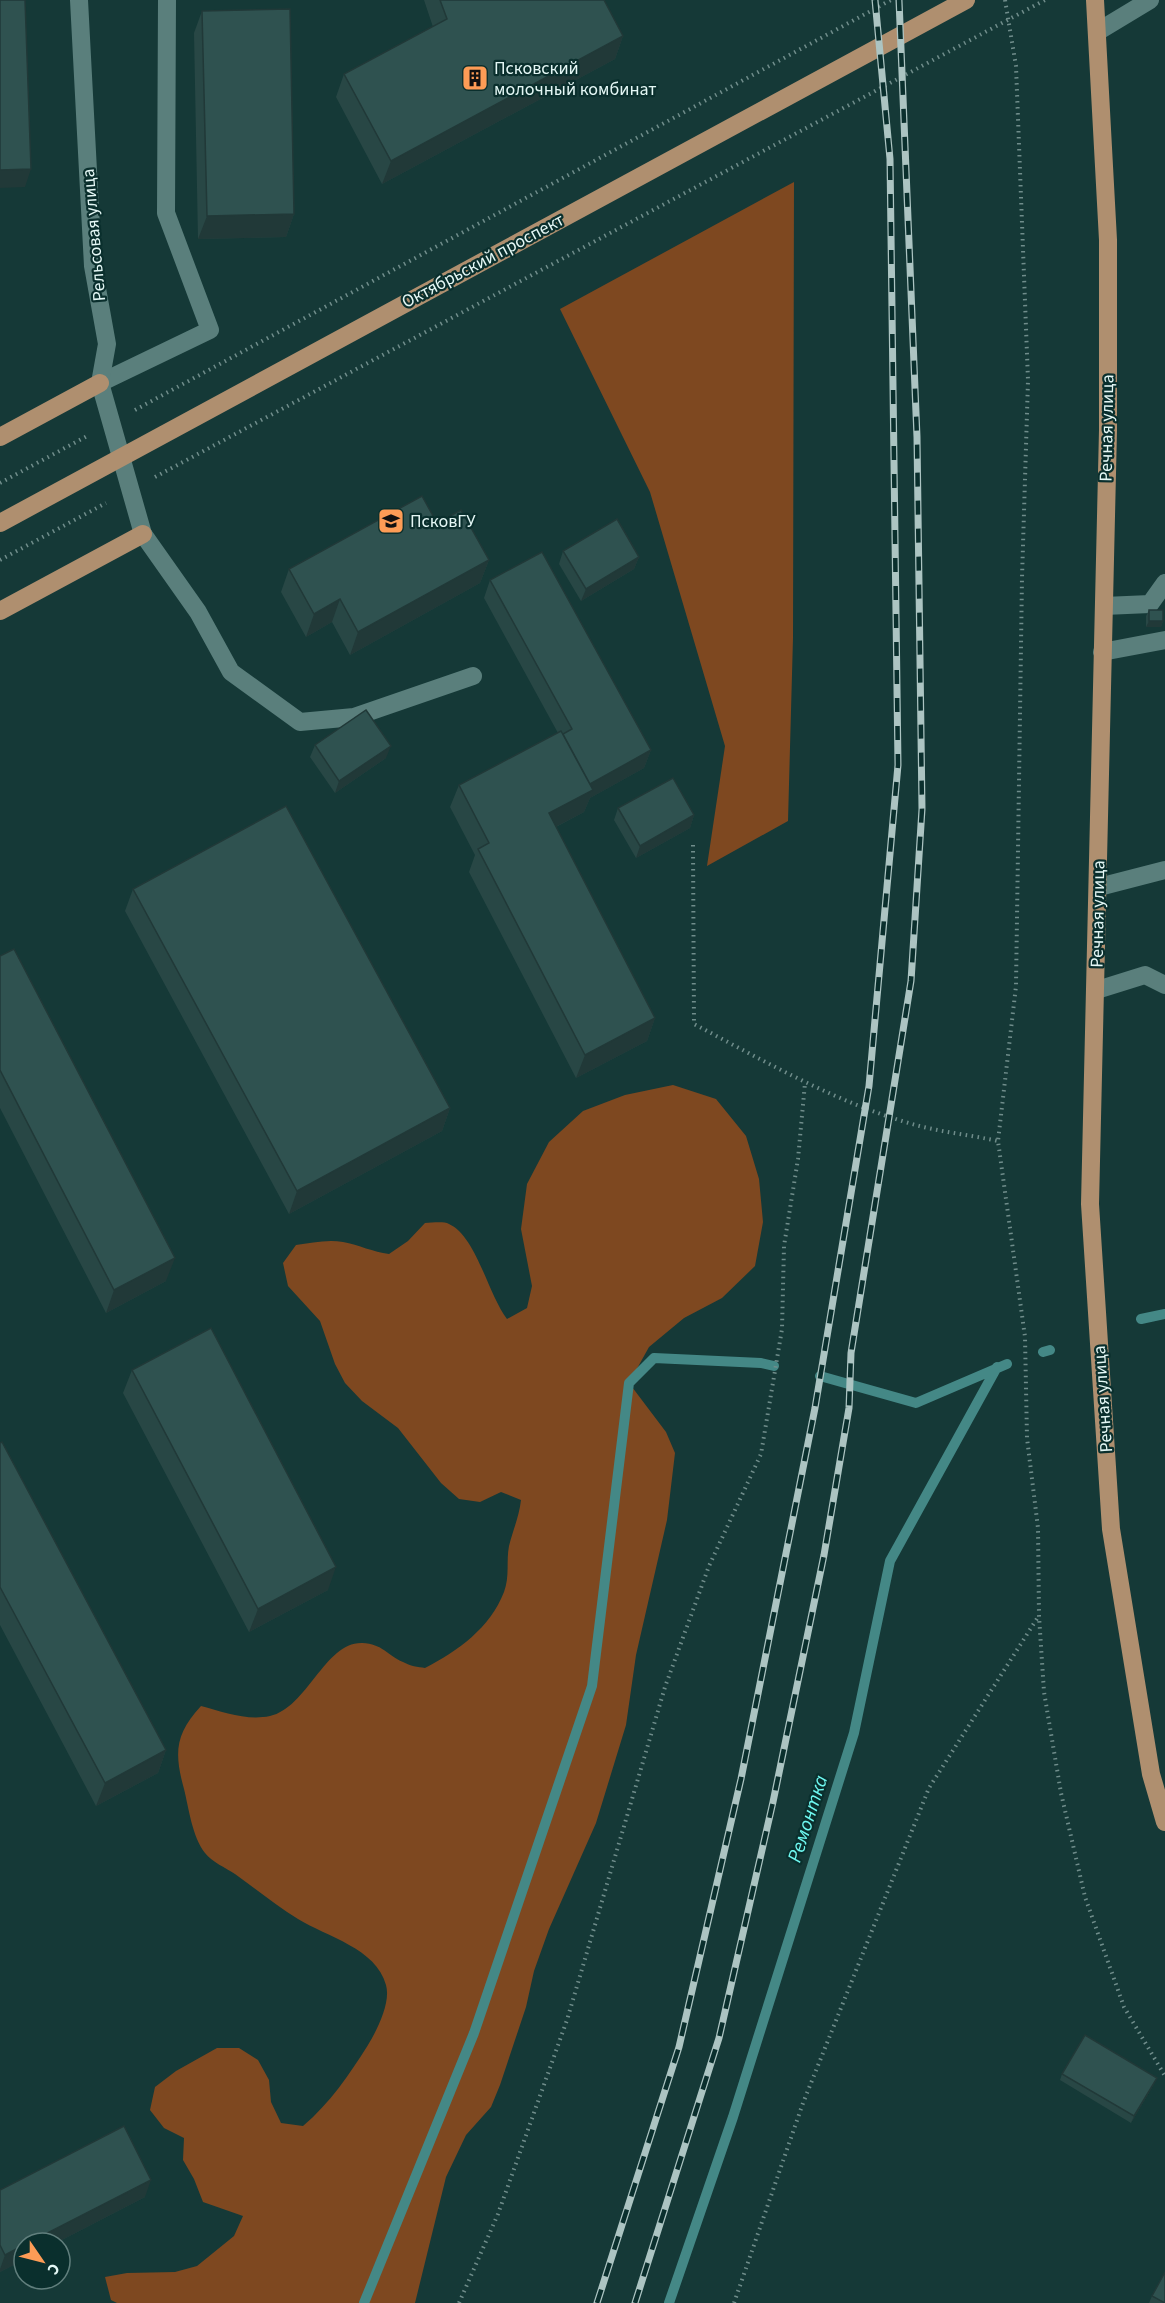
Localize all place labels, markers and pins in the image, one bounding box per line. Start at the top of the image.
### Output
place label: Псковский молочный комбинат [494,56,657,102]
building icon: Псковский молочный комбинат [460,63,490,93]
school or university icon: ПсковГУ [376,506,406,536]
place label: ПсковГУ [410,509,476,534]

